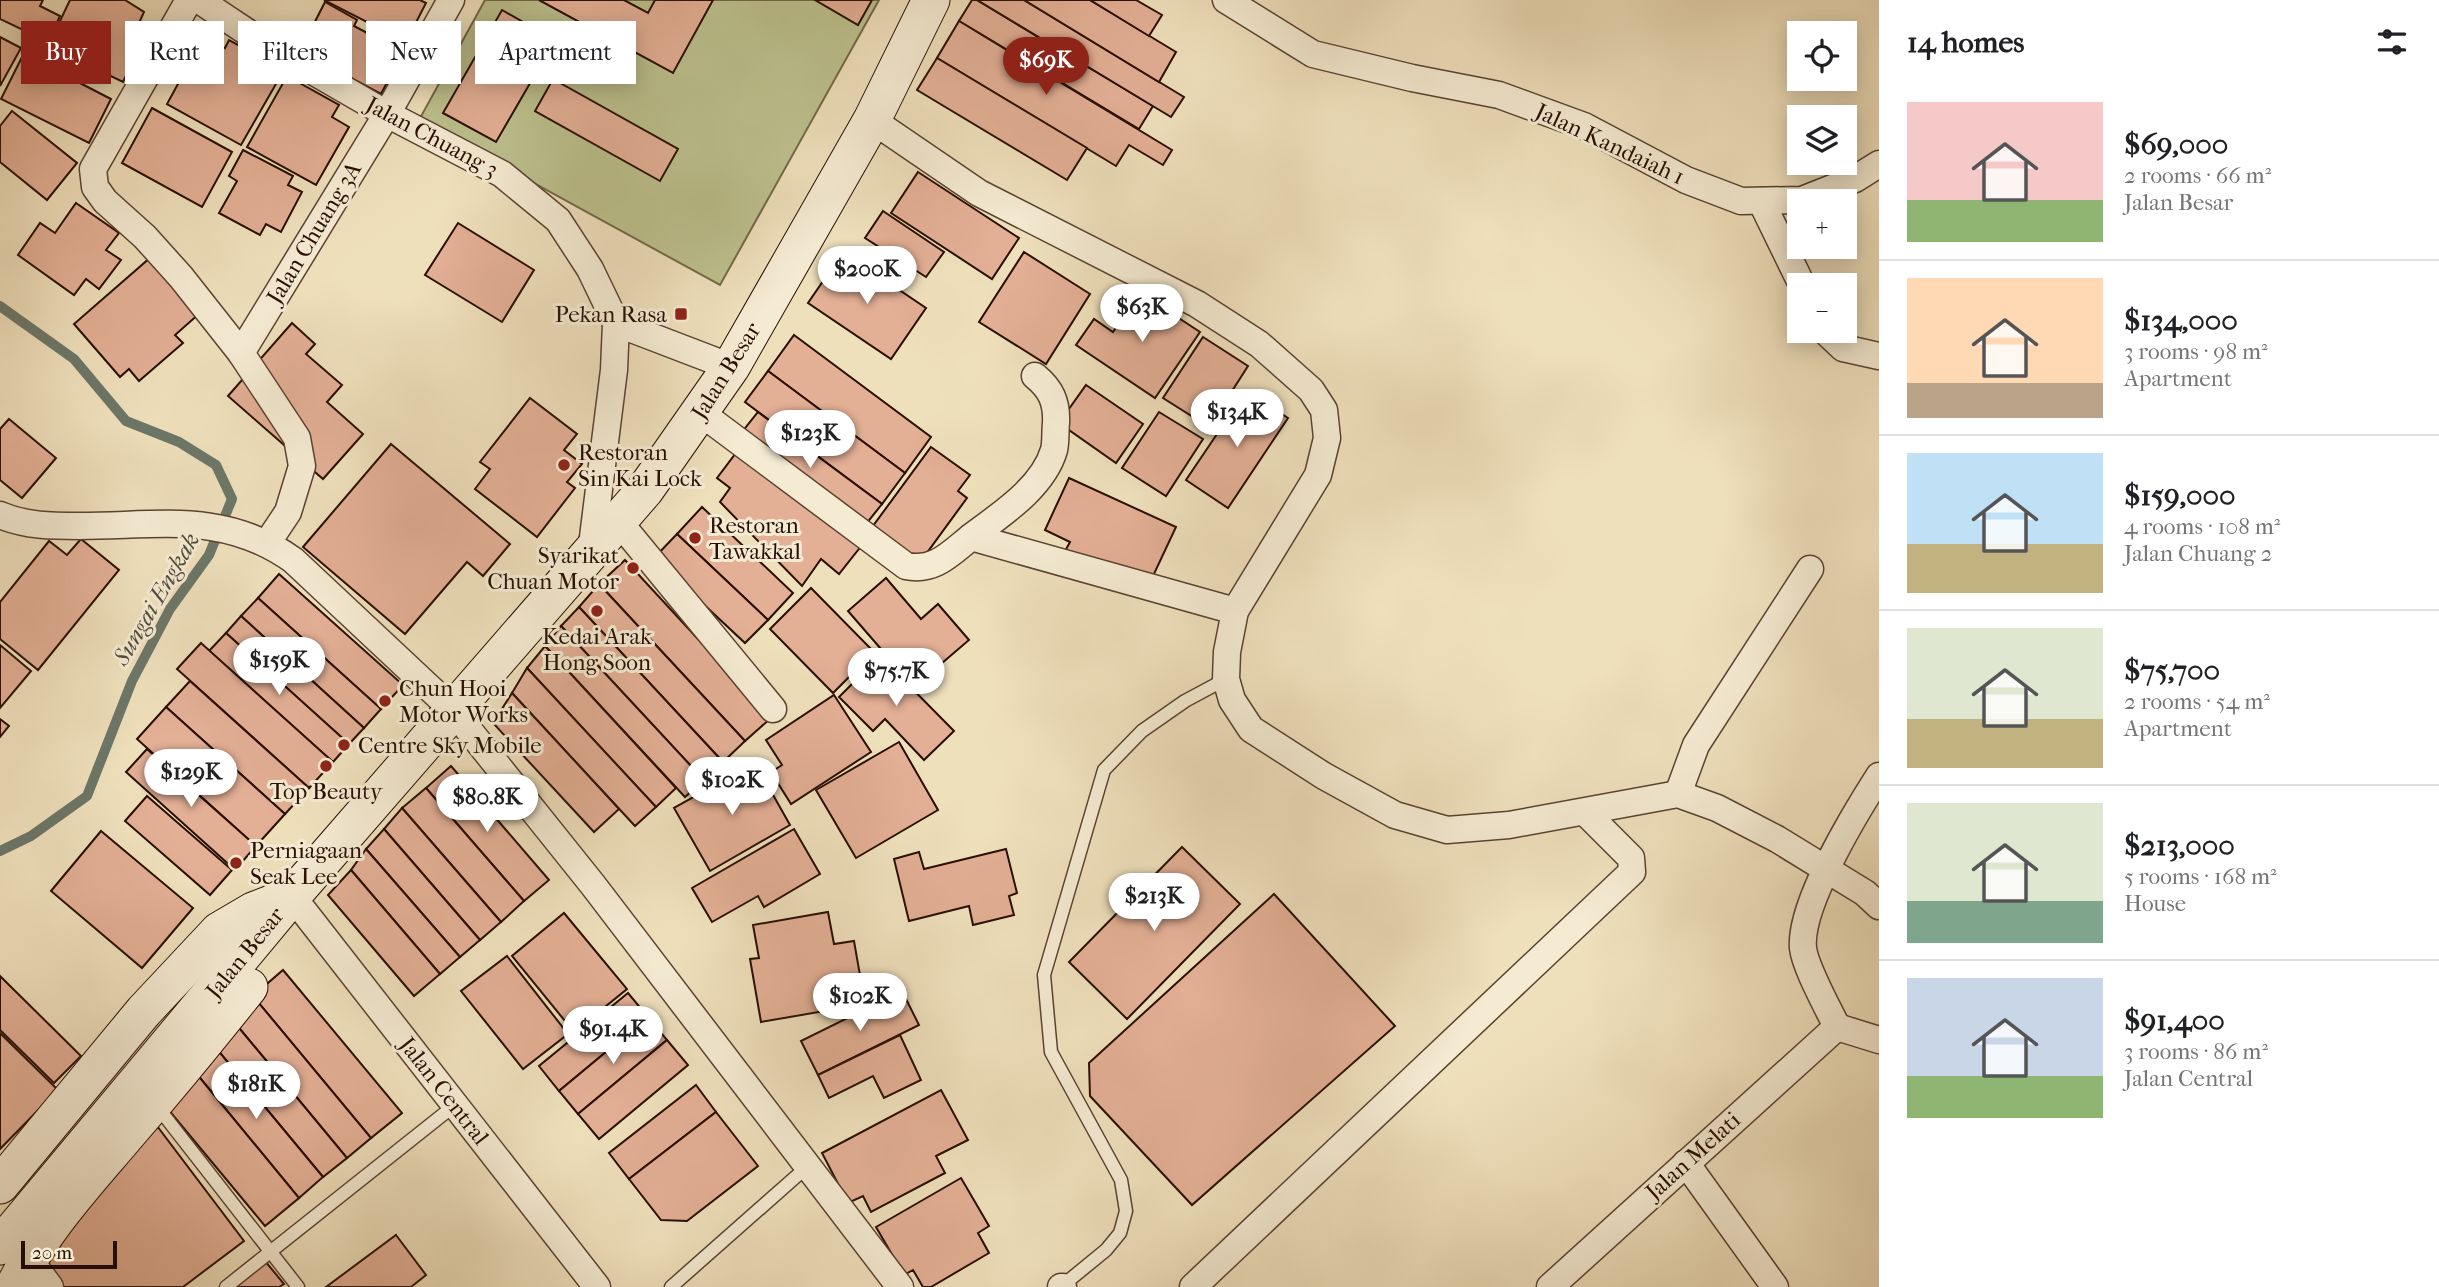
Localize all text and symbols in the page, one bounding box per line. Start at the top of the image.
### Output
chip: Buy [21,21,111,84]
chip: Rent [125,21,224,84]
chip: Filters [238,21,352,84]
chip: New [366,21,461,84]
chip: Apartment [475,21,636,84]
map controls [1787,21,1857,343]
button: locate [1787,21,1857,91]
icon: filters [2373,23,2411,61]
text: 14 homes [1907,25,2024,60]
pin: $69K [1005,38,1087,97]
text: $69K [1019,46,1073,73]
street label: Jalan Chuang 3 [360,90,503,183]
street label: Jalan Kandaiah 1 [1529,97,1689,190]
button: layers [1787,105,1857,175]
text: $69,000 [2124,127,2228,162]
icon: home [1963,130,2047,214]
street label: Jalan Chuang 3A [260,156,368,311]
text: 2 rooms · 66 m² [2124,162,2271,189]
button: + [1787,189,1857,259]
text: Jalan Besar [2124,189,2233,216]
pin: $200K [818,246,916,306]
text: $200K [834,255,900,282]
button: − [1787,273,1857,343]
pin: $63K [1101,284,1183,344]
text: $63K [1116,293,1168,320]
place label: Pekan Rasa [555,301,667,328]
text: $134,000 [2124,303,2238,338]
marker: Pekan Rasa [673,306,689,322]
icon: home [1963,306,2047,390]
street label: Jalan Besar [685,317,767,426]
text: 3 rooms · 98 m² [2124,338,2268,365]
text: Apartment [2124,365,2232,392]
pin: $134K [1188,390,1286,449]
text: $134K [1207,398,1267,425]
pin: $123K [761,410,859,470]
text: $123K [781,419,839,446]
place label: Restoran Sin Kai Lock [578,439,703,492]
marker: Restoran Sin Kai Lock [556,457,572,473]
text: $159,000 [2124,478,2236,513]
icon: home [1963,481,2047,565]
place label: Restoran Tawakkal [709,512,801,565]
text: 4 rooms · 108 m² [2124,513,2280,540]
water label: Sungai Engkak [106,528,205,671]
marker: Restoran Tawakkal [687,530,703,546]
text: Jalan Chuang 2 [2124,540,2272,567]
place label: Syarikat Chuan Motor [487,542,619,595]
marker: Syarikat Chuan Motor [625,560,641,576]
marker: Kedai Arak Hong Soon [589,603,605,619]
place label: Kedai Arak Hong Soon [542,623,653,676]
pin: $159K [230,638,328,697]
text: $159K [249,646,309,673]
pin: $75.7K [839,648,953,708]
text: $75,700 [2124,653,2220,688]
icon: home [1963,656,2047,740]
text: $75.7K [864,657,928,684]
place label: Chun Hooi Motor Works [399,675,528,728]
text: 2 rooms · 54 m² [2124,688,2270,715]
marker: Chun Hooi Motor Works [377,693,393,709]
text: Apartment [2124,715,2232,742]
place label: Centre Sky Mobile [358,732,542,759]
marker: Centre Sky Mobile [336,737,352,753]
pin: $129K [142,750,240,809]
text: $129K [160,758,222,785]
marker: Top Beauty [318,758,334,774]
pin: $102K [683,758,781,817]
text: $102K [701,766,763,793]
pin: $80.8K [430,774,544,834]
place label: Top Beauty [270,778,383,805]
text: $80.8K [452,783,522,810]
text: $213,000 [2124,828,2235,863]
icon: home [1963,831,2047,915]
place label: Perniagaan Seak Lee [250,837,363,890]
marker: Perniagaan Seak Lee [228,855,244,871]
text: 5 rooms · 168 m² [2124,863,2277,890]
pin: $213K [1105,874,1203,933]
text: $213K [1125,882,1183,909]
text: House [2124,890,2186,917]
street label: Jalan Besar [199,902,290,1006]
pin: $102K [811,974,909,1033]
text: $102K [829,982,891,1009]
text: $91,400 [2124,1003,2225,1038]
pin: $91.4K [556,1006,670,1066]
icon: home [1963,1006,2047,1090]
text: $91.4K [579,1015,647,1042]
street label: Jalan Central [392,1030,495,1151]
text: 3 rooms · 86 m² [2124,1038,2268,1065]
pin: $181K [207,1062,305,1121]
text: Jalan Central [2124,1065,2253,1092]
text: $181K [227,1070,285,1097]
street label: Jalan Melati [1639,1106,1746,1207]
scale bar [21,1238,117,1270]
text: 20 m [32,1242,72,1264]

